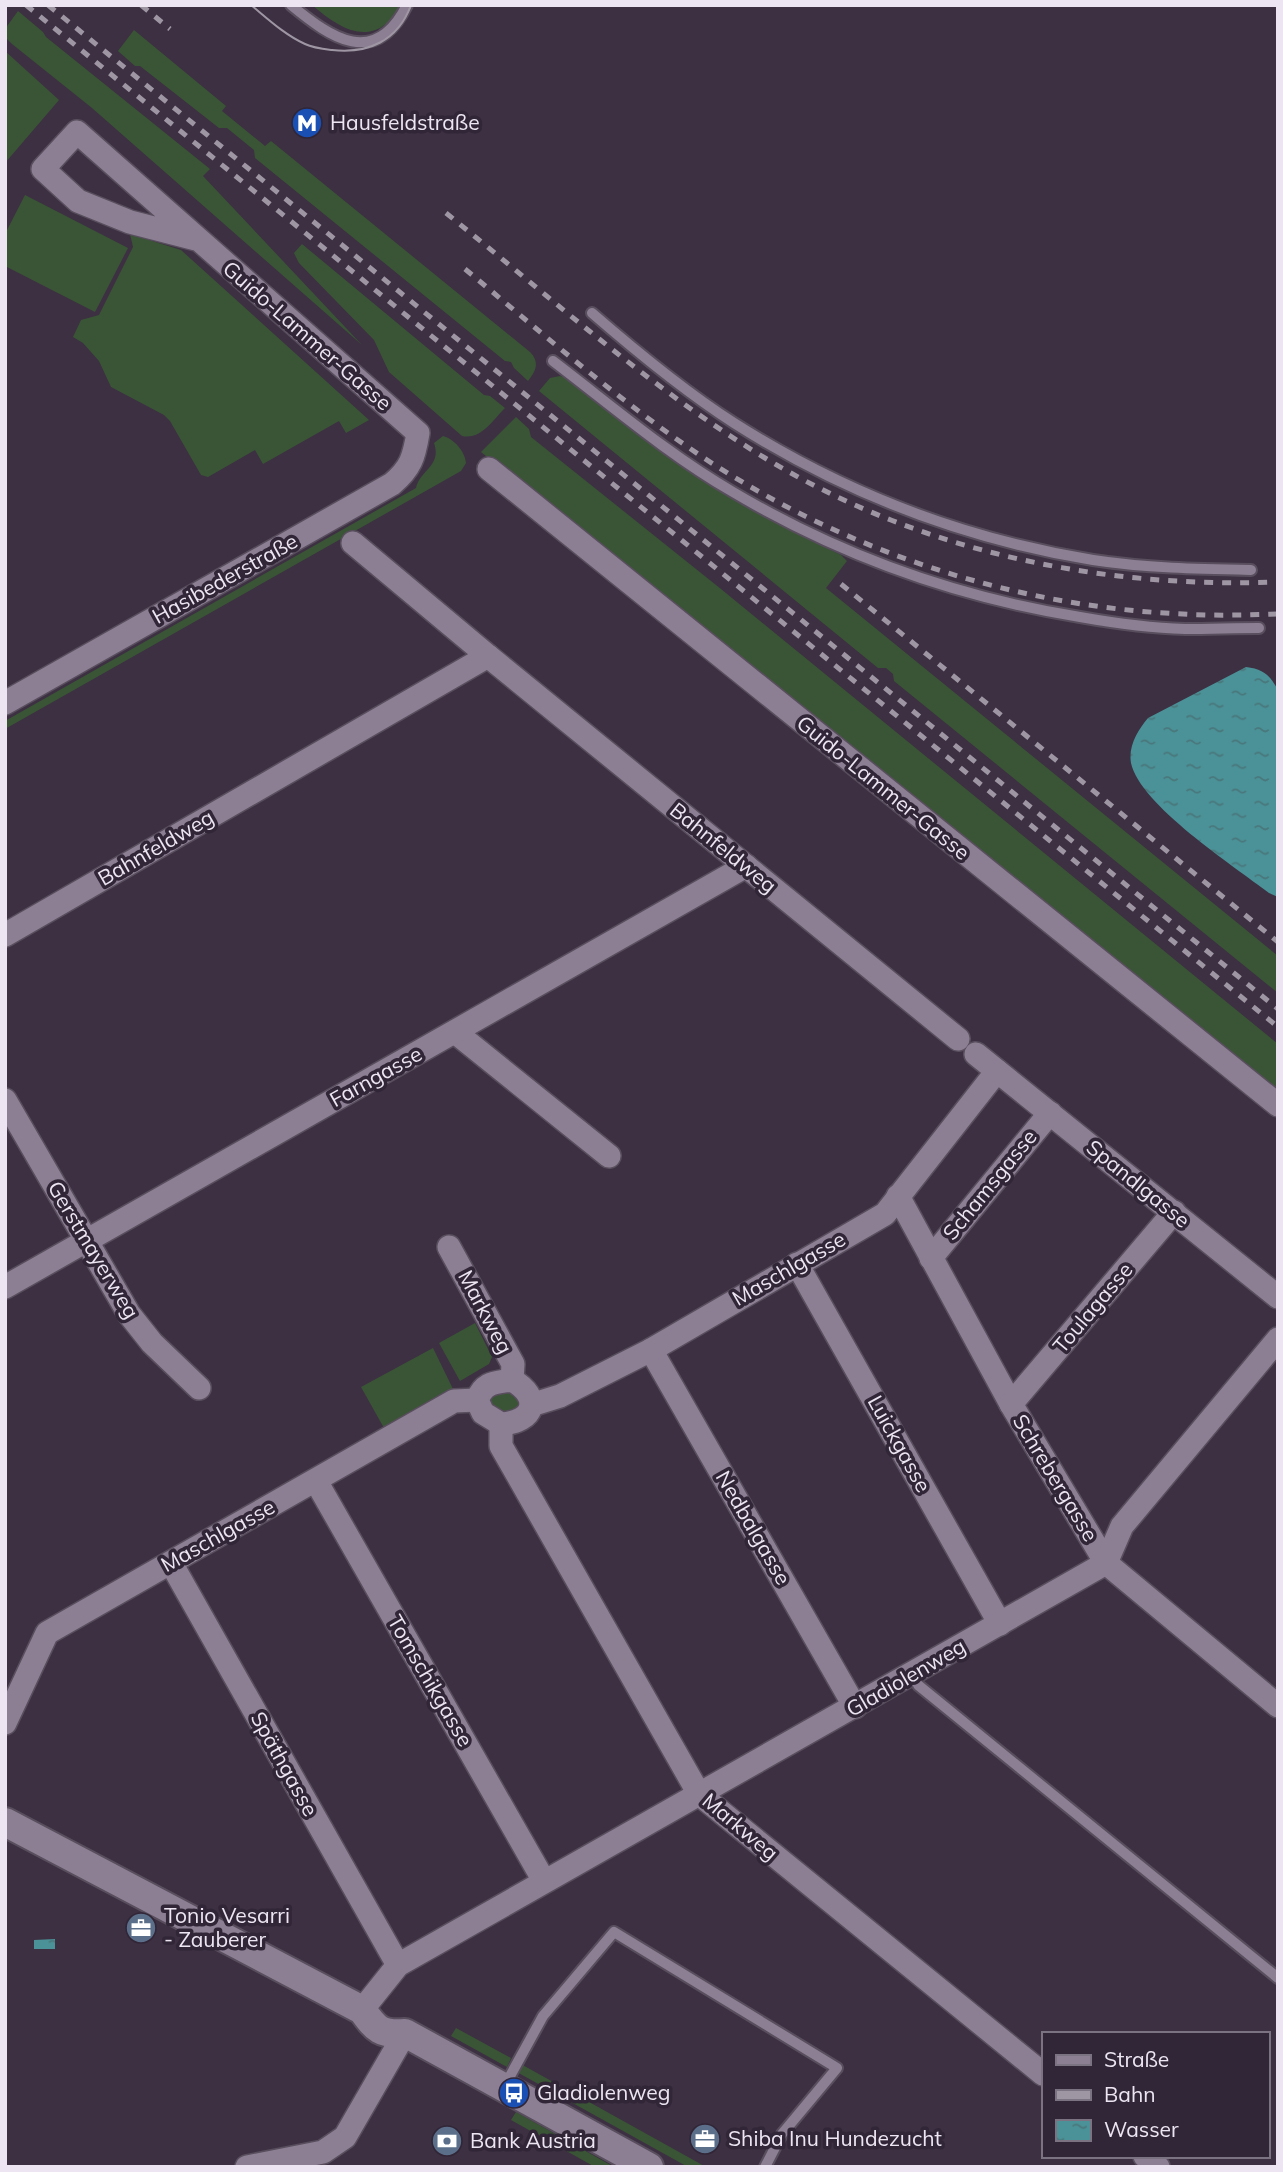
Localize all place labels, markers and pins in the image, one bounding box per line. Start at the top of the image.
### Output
metro station icon: Hausfeldstraße [290,106,324,140]
place label: Hausfeldstraße [330,109,480,135]
place label: Tonio Vesarri - Zauberer [164,1902,290,1952]
office icon: Tonio Vesarri - Zauberer [124,1911,158,1945]
bus stop icon: Gladiolenweg [497,2076,531,2110]
place label: Gladiolenweg [537,2079,670,2105]
office icon: Shiba Inu Hundezucht [688,2122,722,2156]
bank icon: Bank Austria [430,2124,464,2158]
place label: Shiba Inu Hundezucht [728,2125,942,2151]
place label: Bank Austria [470,2127,596,2153]

